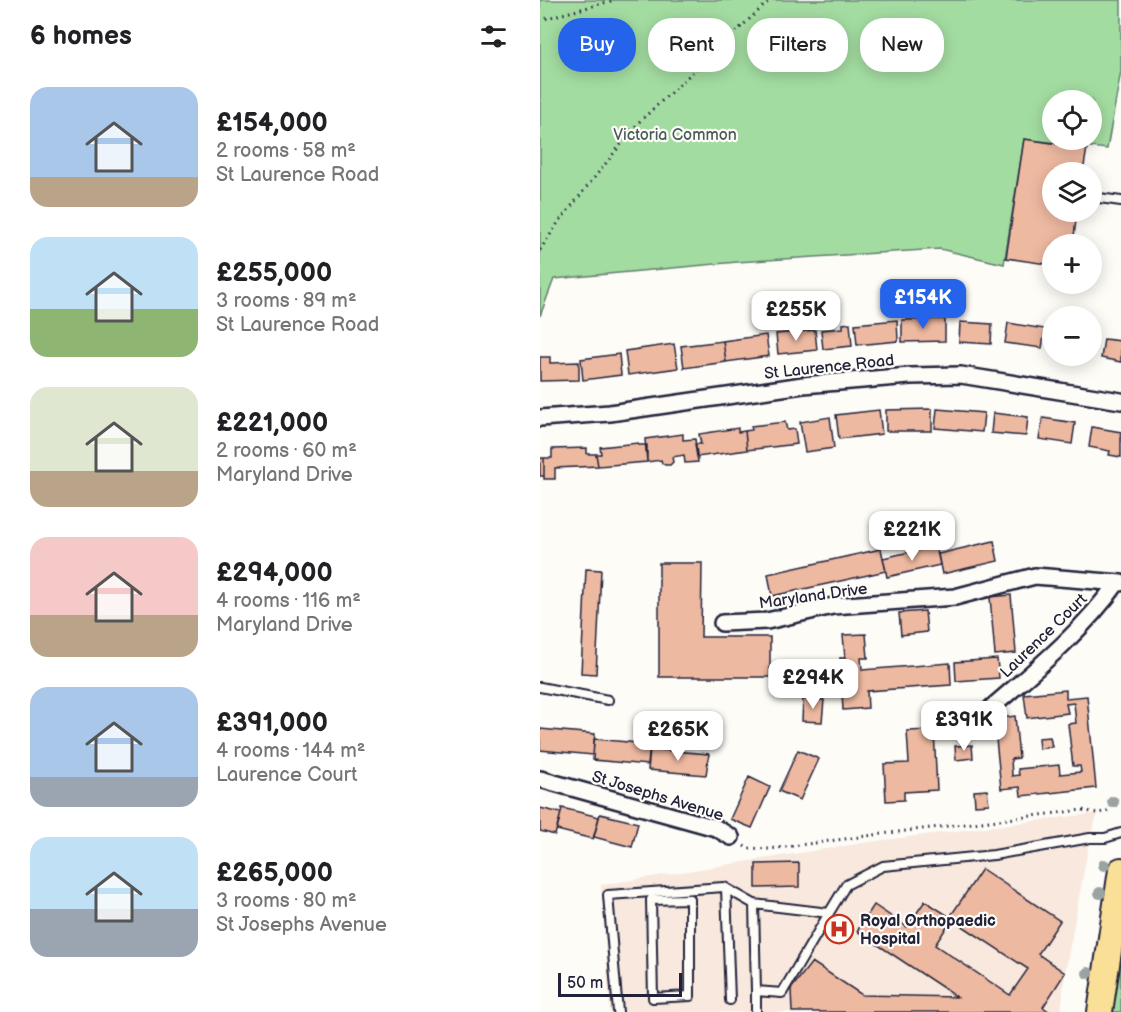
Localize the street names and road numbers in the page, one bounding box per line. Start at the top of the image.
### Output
street label: St Laurence Road [763,351,895,384]
street label: Maryland Drive [758,579,869,613]
street label: Laurence Court [997,590,1091,682]
street label: St Josephs Avenue [589,767,726,826]

